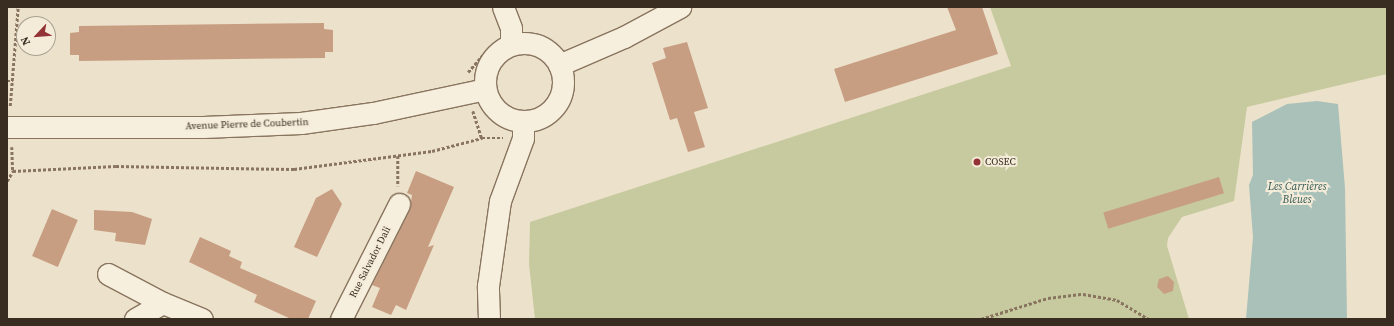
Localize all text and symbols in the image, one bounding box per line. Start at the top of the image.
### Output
north arrow [16,16,56,56]
text: N [17,34,34,48]
street label: Avenue Pierre de Coubertin [185,116,309,132]
place label: COSEC [985,156,1016,168]
marker: COSEC [972,157,982,167]
water label: Les Carrières Bleues [1268,181,1326,207]
street label: Rue Salvador Dali [347,224,393,300]

